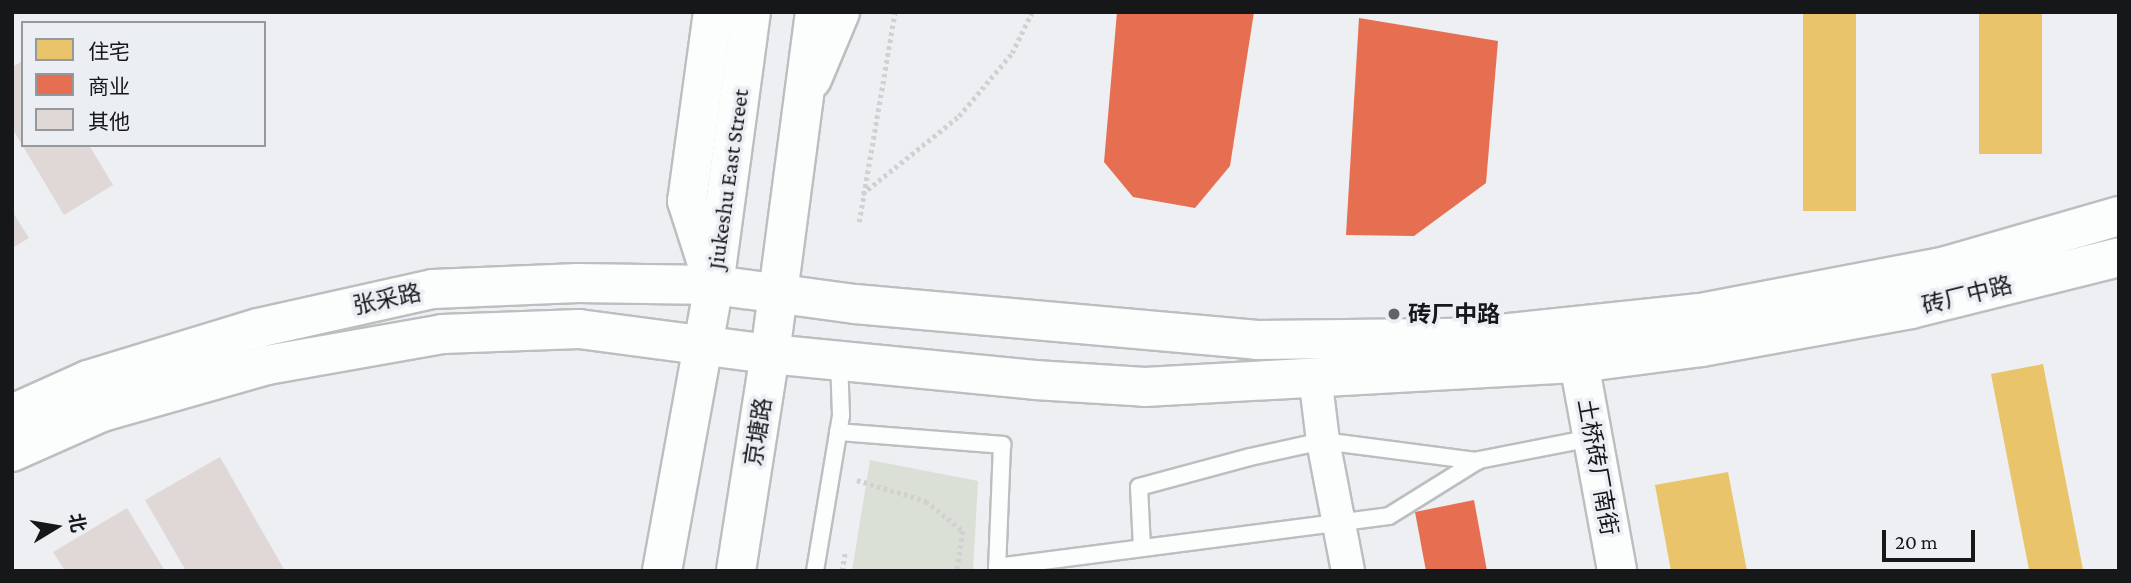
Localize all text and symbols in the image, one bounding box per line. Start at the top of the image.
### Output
legend [21,21,266,147]
text: 住宅 [88,40,130,64]
text: 商业 [88,75,130,99]
street label: Jiukeshu East Street [702,87,754,271]
text: 其他 [88,110,130,134]
street label: 砖厂中路 [1919,270,2015,320]
street label: 张采路 [350,278,424,320]
place label: 砖厂中路 [1408,300,1500,328]
marker: 砖厂中路 [1386,306,1402,322]
street label: 京塘路 [739,396,777,468]
street label: 土桥砖厂南街 [1572,397,1624,537]
north arrow [21,492,91,562]
text: 北 [65,512,89,534]
scale bar [1886,516,1979,560]
text: 20 m [1895,530,1938,554]

